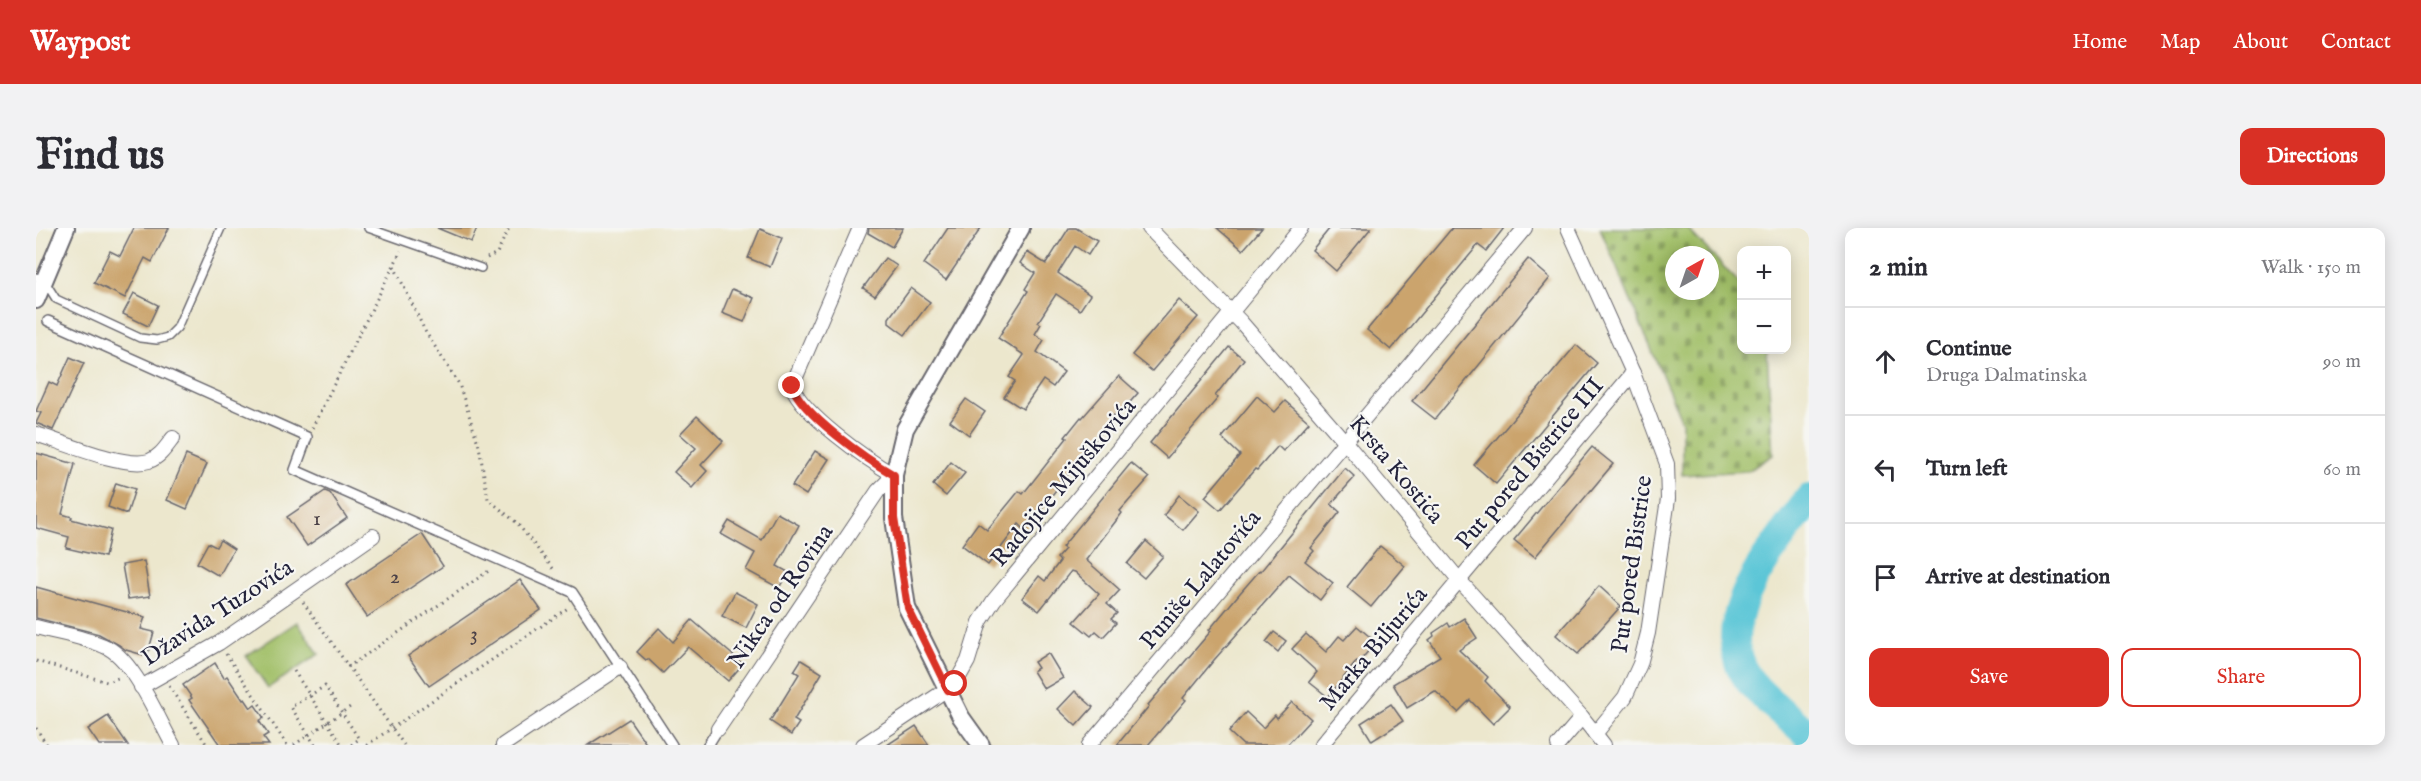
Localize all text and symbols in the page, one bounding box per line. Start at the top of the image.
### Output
text: Waypost [30,25,130,60]
text: Home [2072,29,2127,56]
text: Map [2160,29,2200,56]
text: About [2233,29,2288,56]
text: Contact [2321,29,2391,56]
button: Directions [2240,128,2385,185]
text: Find us [36,130,164,183]
north arrow [1665,246,1719,300]
map controls [1737,246,1791,354]
button: + [1737,246,1791,300]
text: 2 min [1869,251,1928,284]
text: Walk · 150 m [2261,255,2361,280]
button: − [1737,300,1791,354]
text: Continue [1926,335,2012,363]
icon: ahead [1869,345,1902,378]
text: 90 m [2323,349,2361,374]
text: Druga Dalmatinska [1926,363,2087,388]
route end [778,372,804,398]
street label: Put pored Bistrice III [1449,372,1611,556]
street label: Radojice Mijuškovića [984,392,1144,574]
street label: Krsta Kostića [1341,409,1451,531]
icon: left [1869,453,1902,486]
text: Turn left [1926,455,2008,483]
text: 60 m [2323,457,2361,482]
street label: Put pored Bistrice [1605,473,1660,655]
street label: Puniše Lalatovića [1134,503,1269,656]
house number: 1 [313,506,321,533]
street label: Nikca od Rovina [722,518,841,675]
street label: Džavida Tuzovića [136,552,300,674]
icon: arrive [1869,561,1902,594]
text: Arrive at destination [1926,563,2110,591]
house number: 2 [390,564,400,591]
street label: Marka Biljurića [1313,580,1436,717]
house number: 3 [470,621,478,648]
button: Save [1869,648,2109,707]
button: Share [2121,648,2361,707]
route start [941,670,967,696]

